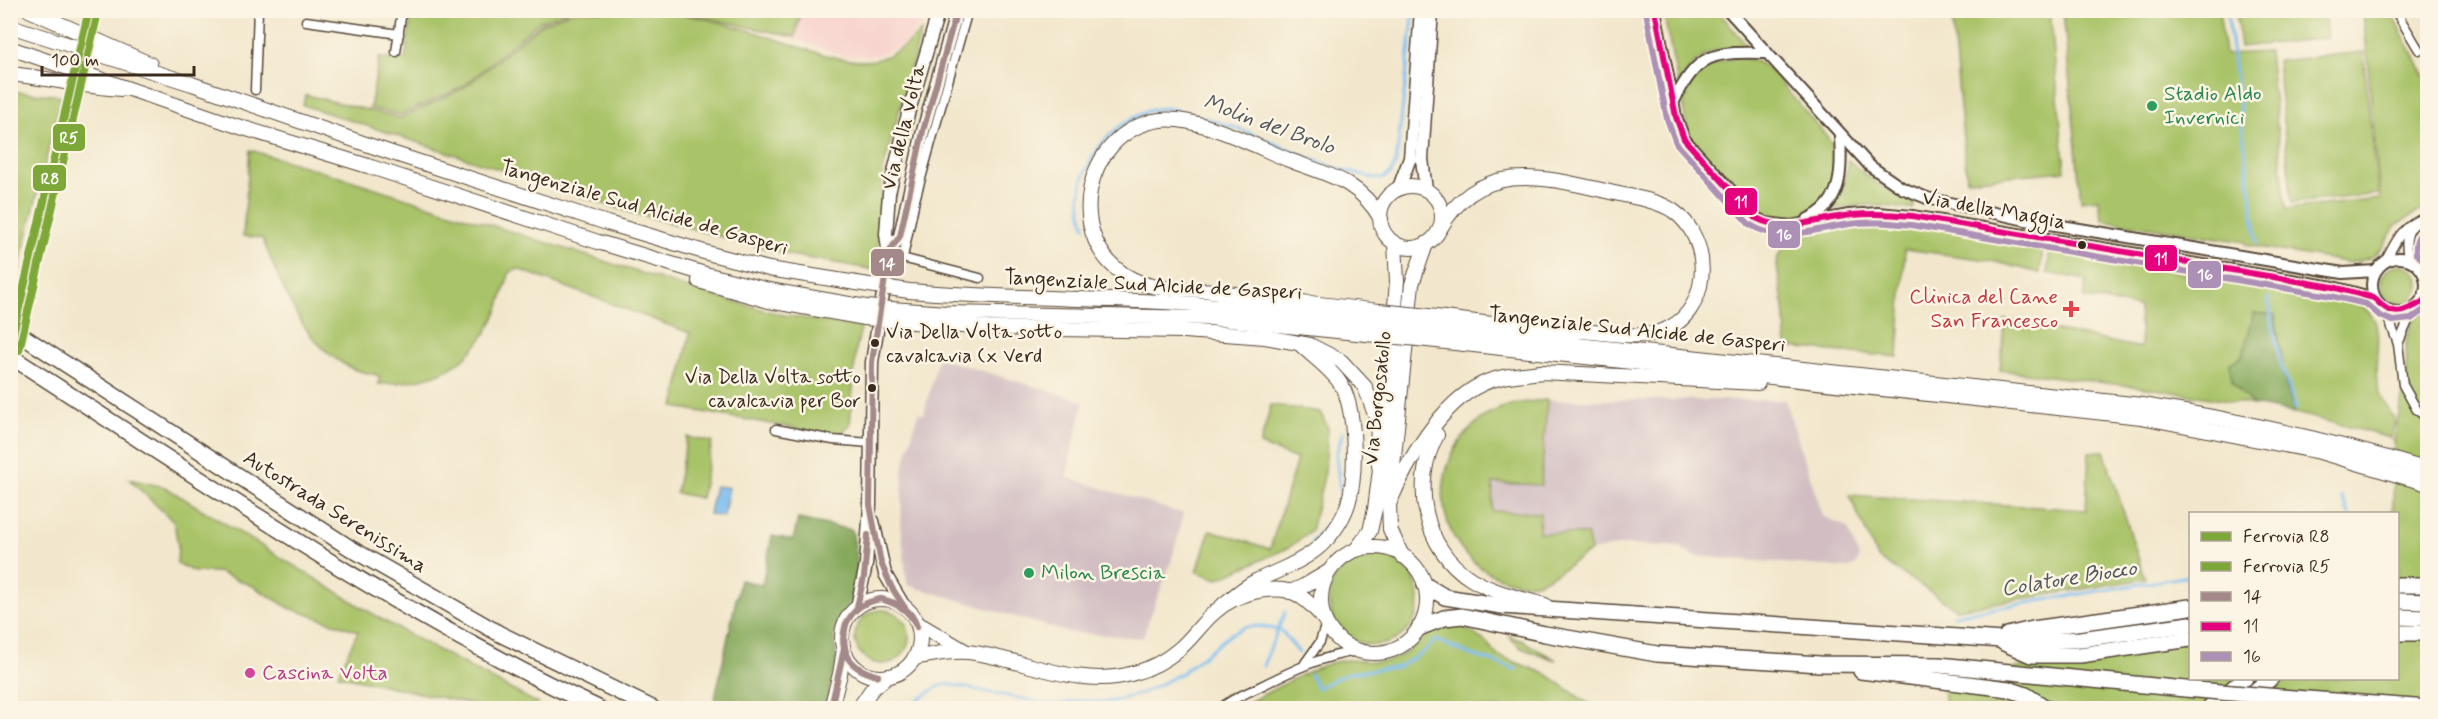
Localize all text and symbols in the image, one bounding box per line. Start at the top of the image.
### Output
scale bar [42,39,194,77]
text: 100 m [51,49,99,73]
street label: Via della Volta [875,61,933,193]
place label: Stadio Aldo Invernici [2164,80,2262,132]
water label: Molin del Brolo [1200,88,1339,162]
marker: Stadio Aldo Invernici [2145,99,2159,113]
line badge: R5 [52,123,86,152]
text: R5 [60,128,79,149]
street label: Tangenziale Sud Alcide de Gasperi [496,153,791,264]
line badge: R8 [32,164,67,192]
text: R8 [41,169,59,190]
street label: Via della Maggia [1920,184,2068,238]
line badge: 11 [1724,187,1758,216]
text: 11 [1734,192,1748,213]
line badge: 16 [1767,220,1801,249]
text: 16 [1776,225,1792,246]
unlabelled marker [2076,239,2088,251]
line badge: 11 [2144,244,2178,272]
line badge: 14 [870,248,905,277]
text: 11 [2154,249,2168,270]
text: 14 [879,254,896,275]
line badge: 16 [2187,260,2222,289]
street label: Tangenziale Sud Alcide de Gasperi [1003,263,1303,308]
text: 16 [2197,265,2213,286]
place label: Clinica del Cane San Francesco [1909,283,2058,335]
street label: Tangenziale Sud Alcide de Gasperi [1487,300,1787,361]
marker: Clinica del Cane San Francesco [2062,300,2080,318]
place label: Via Della Volta sotto cavalcavia (x Verd [886,319,1062,370]
street label: Via Borgosatollo [1357,329,1400,467]
marker: Via Della Volta sotto cavalcavia (x Verd [869,337,881,349]
place label: Via Della Volta sotto cavalcavia per Bor [685,364,861,415]
marker: Via Della Volta sotto cavalcavia per Bor [866,382,878,394]
street label: Autostrada Serenissima [238,444,432,580]
legend [2189,512,2399,680]
text: Ferrovia R8 [2243,525,2330,549]
water label: Colatore Biocco [1999,554,2139,604]
text: Ferrovia R5 [2243,555,2331,579]
place label: Milon Brescia [1041,559,1166,587]
marker: Milon Brescia [1022,566,1036,580]
text: 14 [2243,585,2262,609]
text: 11 [2243,615,2259,639]
text: 16 [2243,645,2261,669]
place label: Cascina Volta [262,659,388,687]
marker: Cascina Volta [243,666,257,680]

